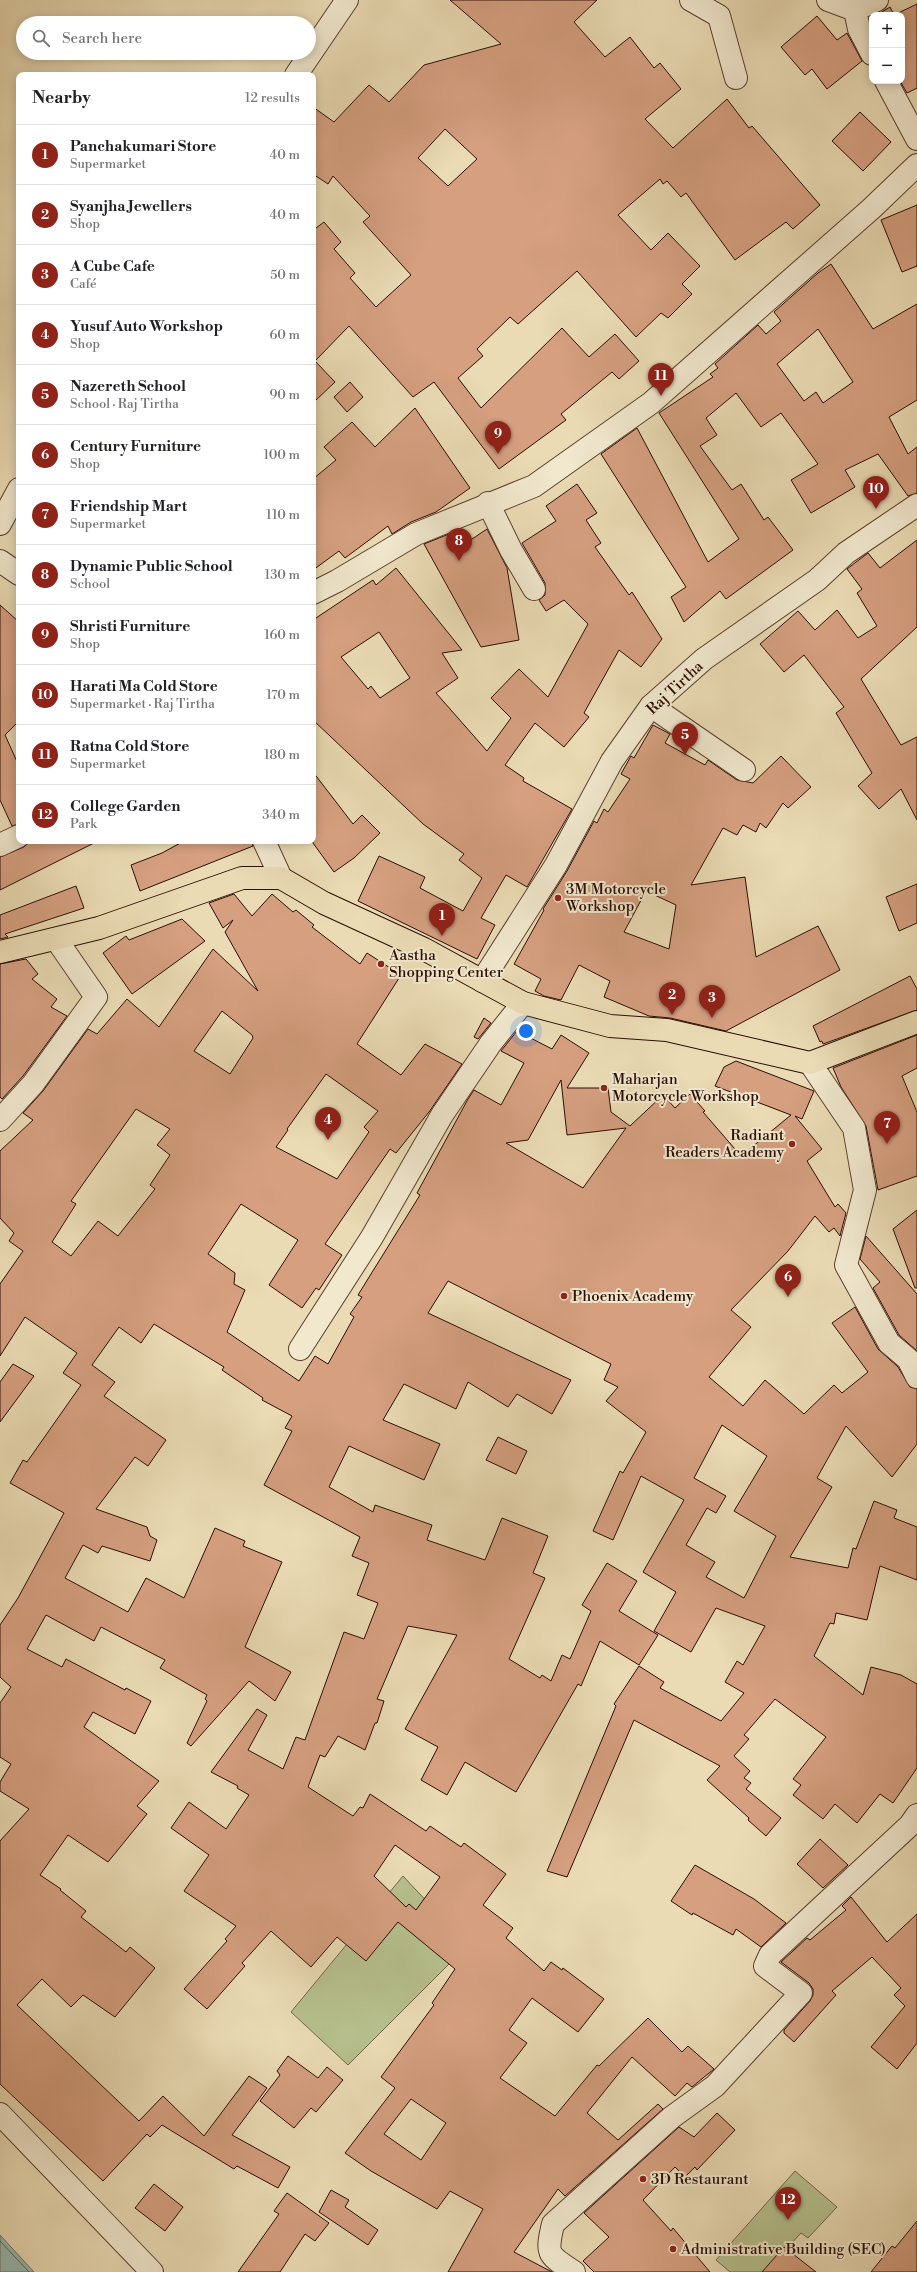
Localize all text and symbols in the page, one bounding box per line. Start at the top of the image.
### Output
map controls [869,12,905,84]
button: + [869,12,905,48]
search box [16,16,316,60]
icon: search [30,27,52,49]
text: Search here [62,29,142,48]
button: − [869,48,905,84]
text: Nearby [32,87,91,109]
text: 12 results [245,90,300,106]
text: Panchakumari Store [70,137,216,156]
text: 1 [42,147,48,163]
text: 40 m [270,147,300,163]
text: Supermarket [70,156,146,172]
text: Syanjha Jewellers [70,197,192,216]
text: 2 [41,207,49,223]
text: 40 m [270,207,300,223]
text: Shop [70,216,100,232]
text: A Cube Cafe [70,257,155,276]
text: 3 [41,267,49,283]
text: 50 m [270,267,300,283]
text: Café [70,276,97,292]
text: Yusuf Auto Workshop [70,317,223,336]
text: 4 [41,327,49,343]
text: 60 m [269,327,300,343]
text: Shop [70,336,100,352]
pin: 11 [648,363,674,396]
text: Nazereth School [70,377,186,396]
text: 5 [41,387,49,403]
text: 90 m [269,387,300,403]
text: School · Raj Tirtha [70,396,179,412]
pin: 9 [485,421,511,454]
text: Century Furniture [70,437,201,456]
text: 6 [41,447,49,463]
text: 100 m [264,447,300,463]
text: Shop [70,456,100,472]
pin: 10 [863,476,889,509]
text: Friendship Mart [70,497,187,516]
text: 7 [41,507,49,523]
text: 110 m [266,507,300,523]
text: Supermarket [70,516,146,532]
pin: 8 [446,528,472,561]
text: Dynamic Public School [70,557,233,576]
text: 8 [41,567,49,583]
text: 130 m [265,567,300,583]
text: School [70,576,110,592]
text: Shristi Furniture [70,617,190,636]
text: 9 [41,627,49,643]
text: 160 m [264,627,300,643]
text: Shop [70,636,100,652]
street label: Raj Tirtha [643,657,708,719]
text: Harati Ma Cold Store [70,677,218,696]
text: 10 [37,687,53,703]
text: 170 m [266,687,300,703]
text: Supermarket · Raj Tirtha [70,696,215,712]
pin: 5 [672,722,698,755]
text: Ratna Cold Store [70,737,189,756]
text: 11 [39,747,51,763]
text: 180 m [264,747,300,763]
text: Supermarket [70,756,146,772]
text: College Garden [70,797,181,816]
text: 12 [38,807,52,823]
text: 340 m [262,807,300,823]
text: Park [70,816,97,832]
place label: 3M Motorcycle Workshop [565,880,666,916]
marker: 3M Motorcycle Workshop [553,893,563,903]
pin: 1 [429,903,455,936]
place label: Aastha Shopping Center [388,946,504,982]
marker: Aastha Shopping Center [376,959,386,969]
pin: 2 [659,982,685,1015]
pin: 3 [699,985,725,1018]
your location [516,1021,536,1041]
place label: Maharjan Motorcycle Workshop [612,1070,759,1106]
marker: Maharjan Motorcycle Workshop [599,1083,609,1093]
pin: 4 [315,1107,341,1140]
pin: 7 [874,1111,900,1144]
place label: Radiant Readers Academy [665,1126,785,1162]
marker: Radiant Readers Academy [787,1139,797,1149]
pin: 6 [775,1264,801,1297]
place label: Phoenix Academy [572,1287,694,1306]
marker: Phoenix Academy [559,1291,569,1301]
place label: 3D Restaurant [651,2170,749,2189]
marker: 3D Restaurant [638,2174,648,2184]
pin: 12 [775,2187,801,2220]
place label: Administrative Building (SEC) [680,2240,886,2259]
marker: Administrative Building (SEC) [668,2244,678,2254]

